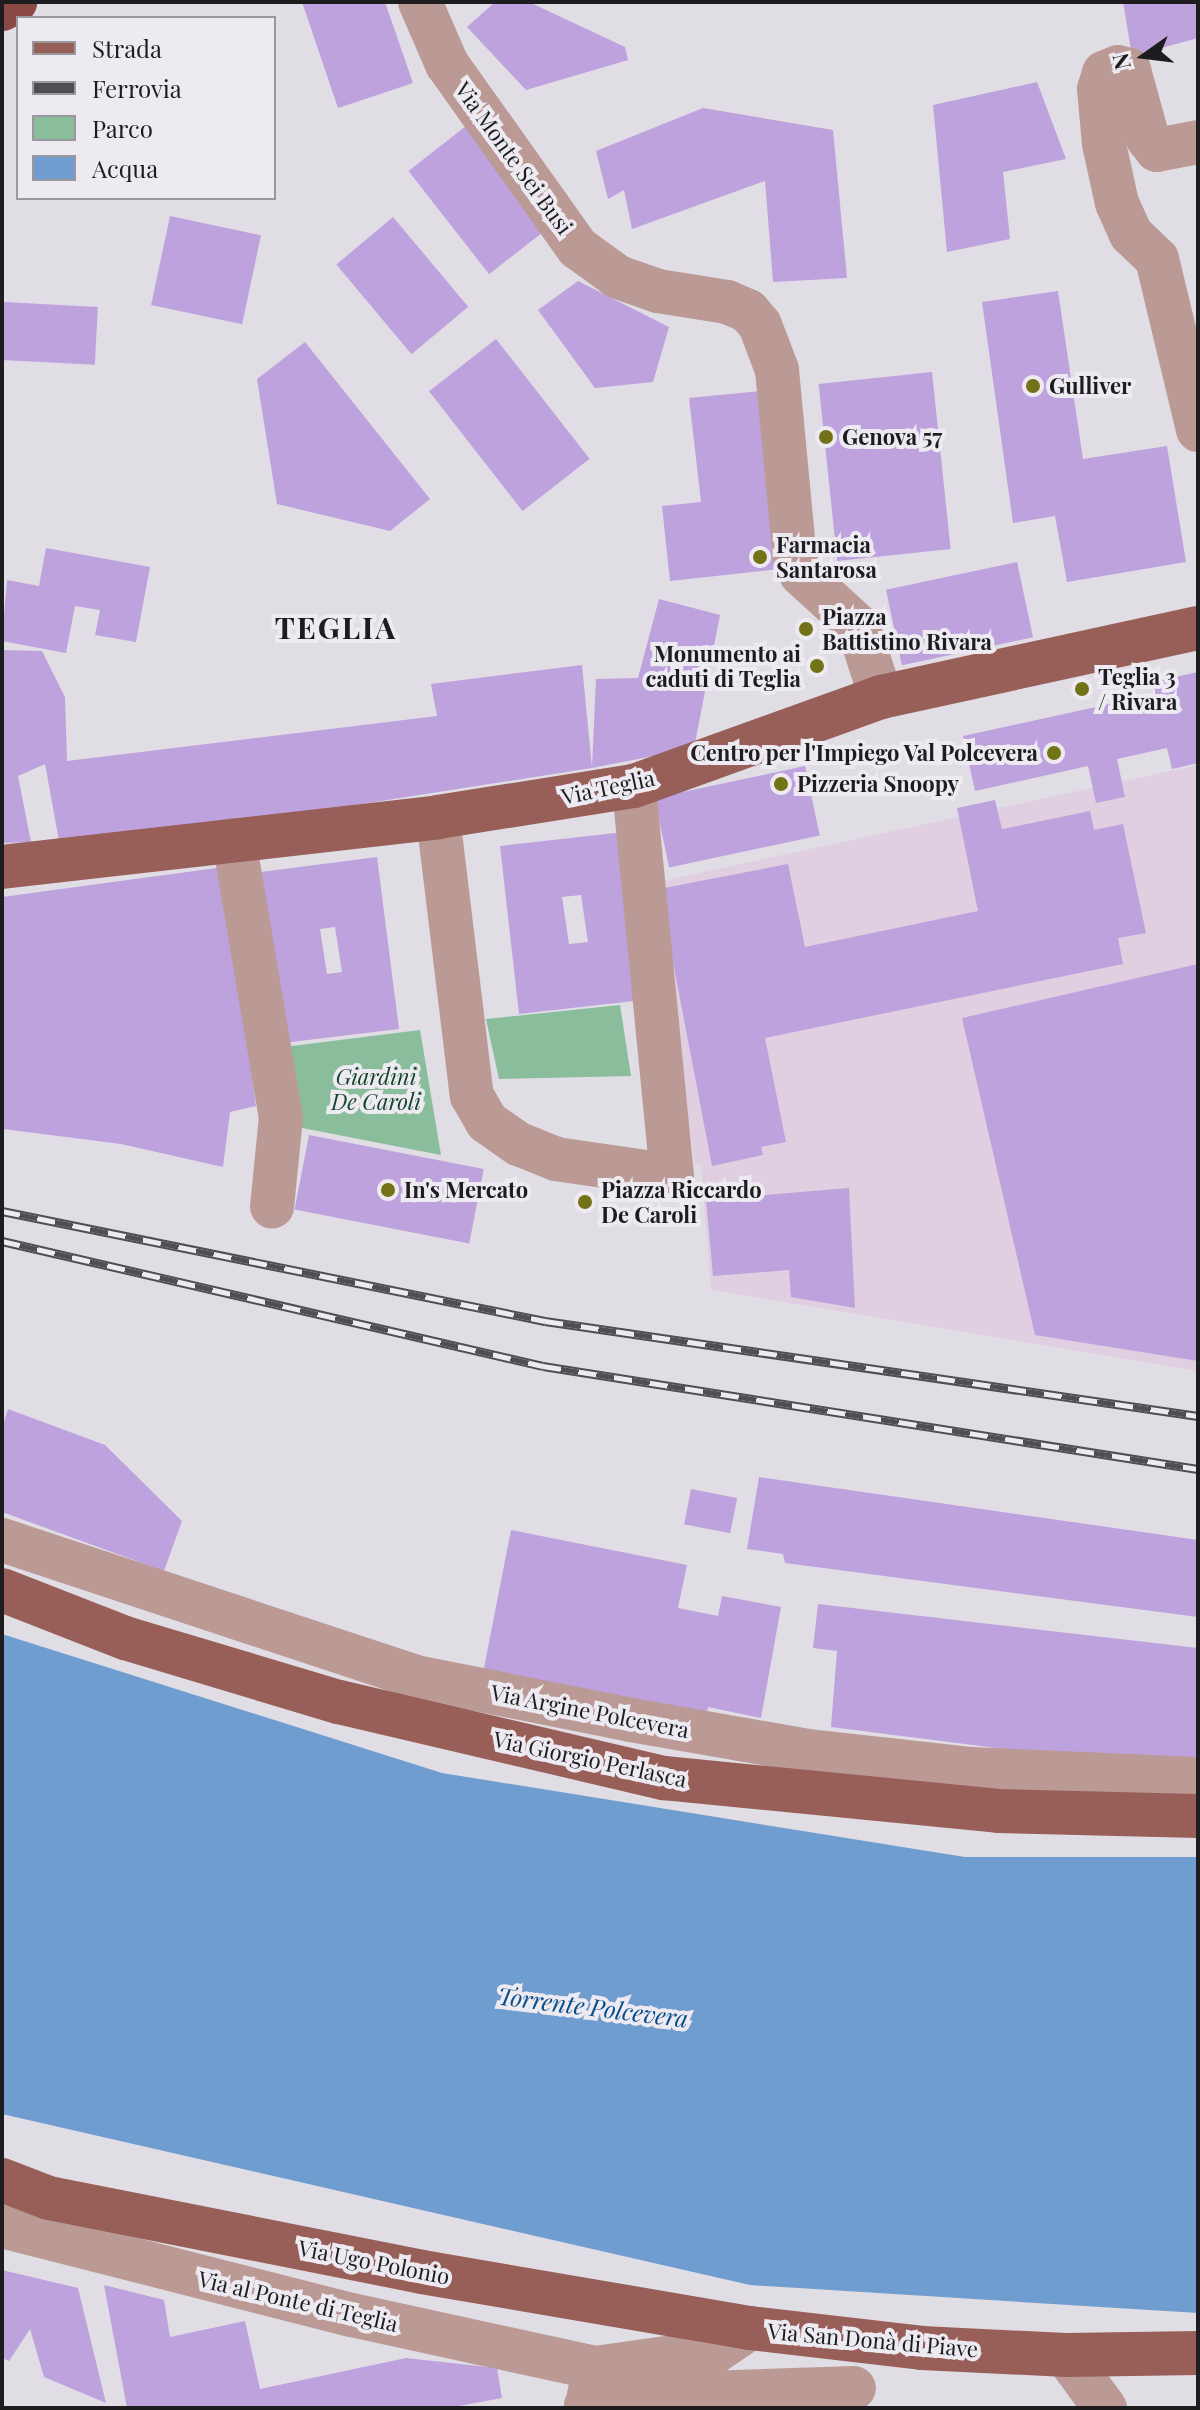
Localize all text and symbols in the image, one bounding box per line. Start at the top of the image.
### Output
legend [16,16,276,200]
north arrow [1104,16,1184,96]
text: Strada [92,32,162,64]
text: N [1104,50,1137,73]
text: Ferrovia [92,72,182,104]
street label: Via Monte Sei Busi [450,77,578,239]
text: Parco [92,112,153,144]
text: Acqua [92,152,158,184]
place label: Gulliver [1049,373,1131,399]
marker: Gulliver [1024,377,1042,395]
place label: Genova 57 [842,424,942,450]
marker: Genova 57 [817,428,835,446]
place label: Farmacia Santarosa [776,531,877,582]
marker: Farmacia Santarosa [751,548,769,566]
place label: Piazza Battistino Rivara [822,603,992,654]
district label: TEGLIA [275,609,397,645]
marker: Piazza Battistino Rivara [797,620,815,638]
place label: Monumento ai caduti di Teglia [645,640,801,692]
marker: Monumento ai caduti di Teglia [808,657,826,675]
place label: Teglia 3 / Rivara [1098,663,1177,714]
marker: Teglia 3 / Rivara [1073,680,1091,698]
place label: Centro per l'Impiego Val Polcevera [689,740,1038,766]
marker: Centro per l'Impiego Val Polcevera [1045,744,1063,762]
street label: Via Teglia [559,764,657,810]
place label: Pizzeria Snoopy [797,771,959,797]
marker: Pizzeria Snoopy [772,775,790,793]
park label: Giardini De Caroli [331,1063,421,1114]
place label: Piazza Riccardo De Caroli [601,1176,762,1228]
place label: In's Mercato [404,1177,528,1203]
marker: In's Mercato [379,1181,397,1199]
marker: Piazza Riccardo De Caroli [576,1193,594,1211]
street label: Via Argine Polcevera [488,1679,692,1743]
street label: Via Giorgio Perlasca [491,1726,689,1792]
water label: Torrente Polcevera [496,1981,690,2033]
street label: Via Ugo Polonio [296,2234,452,2290]
street label: Via al Ponte di Teglia [195,2265,401,2337]
street label: Via San Donà di Piave [766,2318,980,2362]

